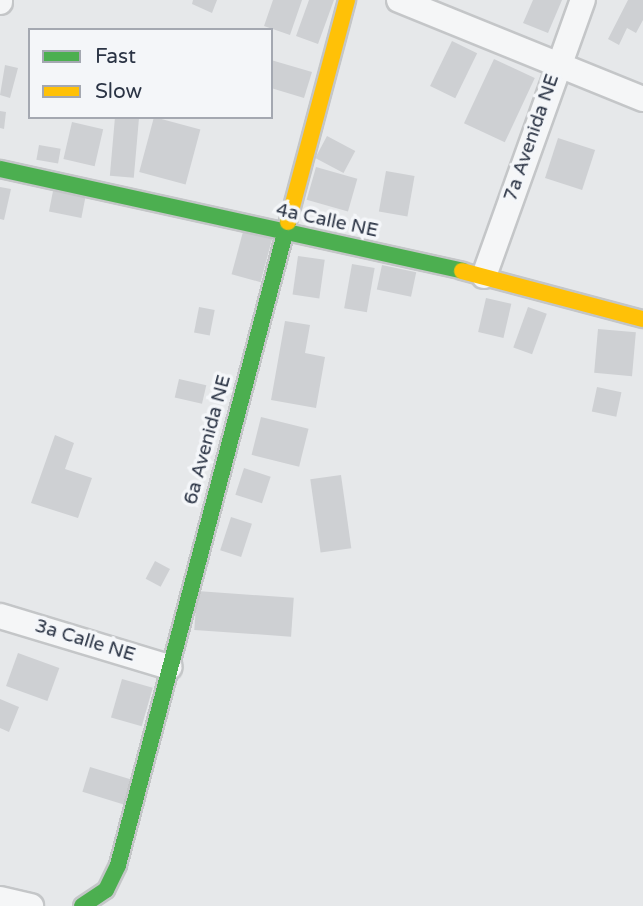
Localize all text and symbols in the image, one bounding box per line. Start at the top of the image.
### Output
legend [28,28,273,119]
text: Fast [95,44,136,69]
street label: 7a Avenida NE [500,71,564,205]
text: Slow [95,79,142,104]
street label: 4a Calle NE [274,199,380,243]
street label: 6a Avenida NE [180,373,236,507]
street label: 3a Calle NE [32,615,138,667]

